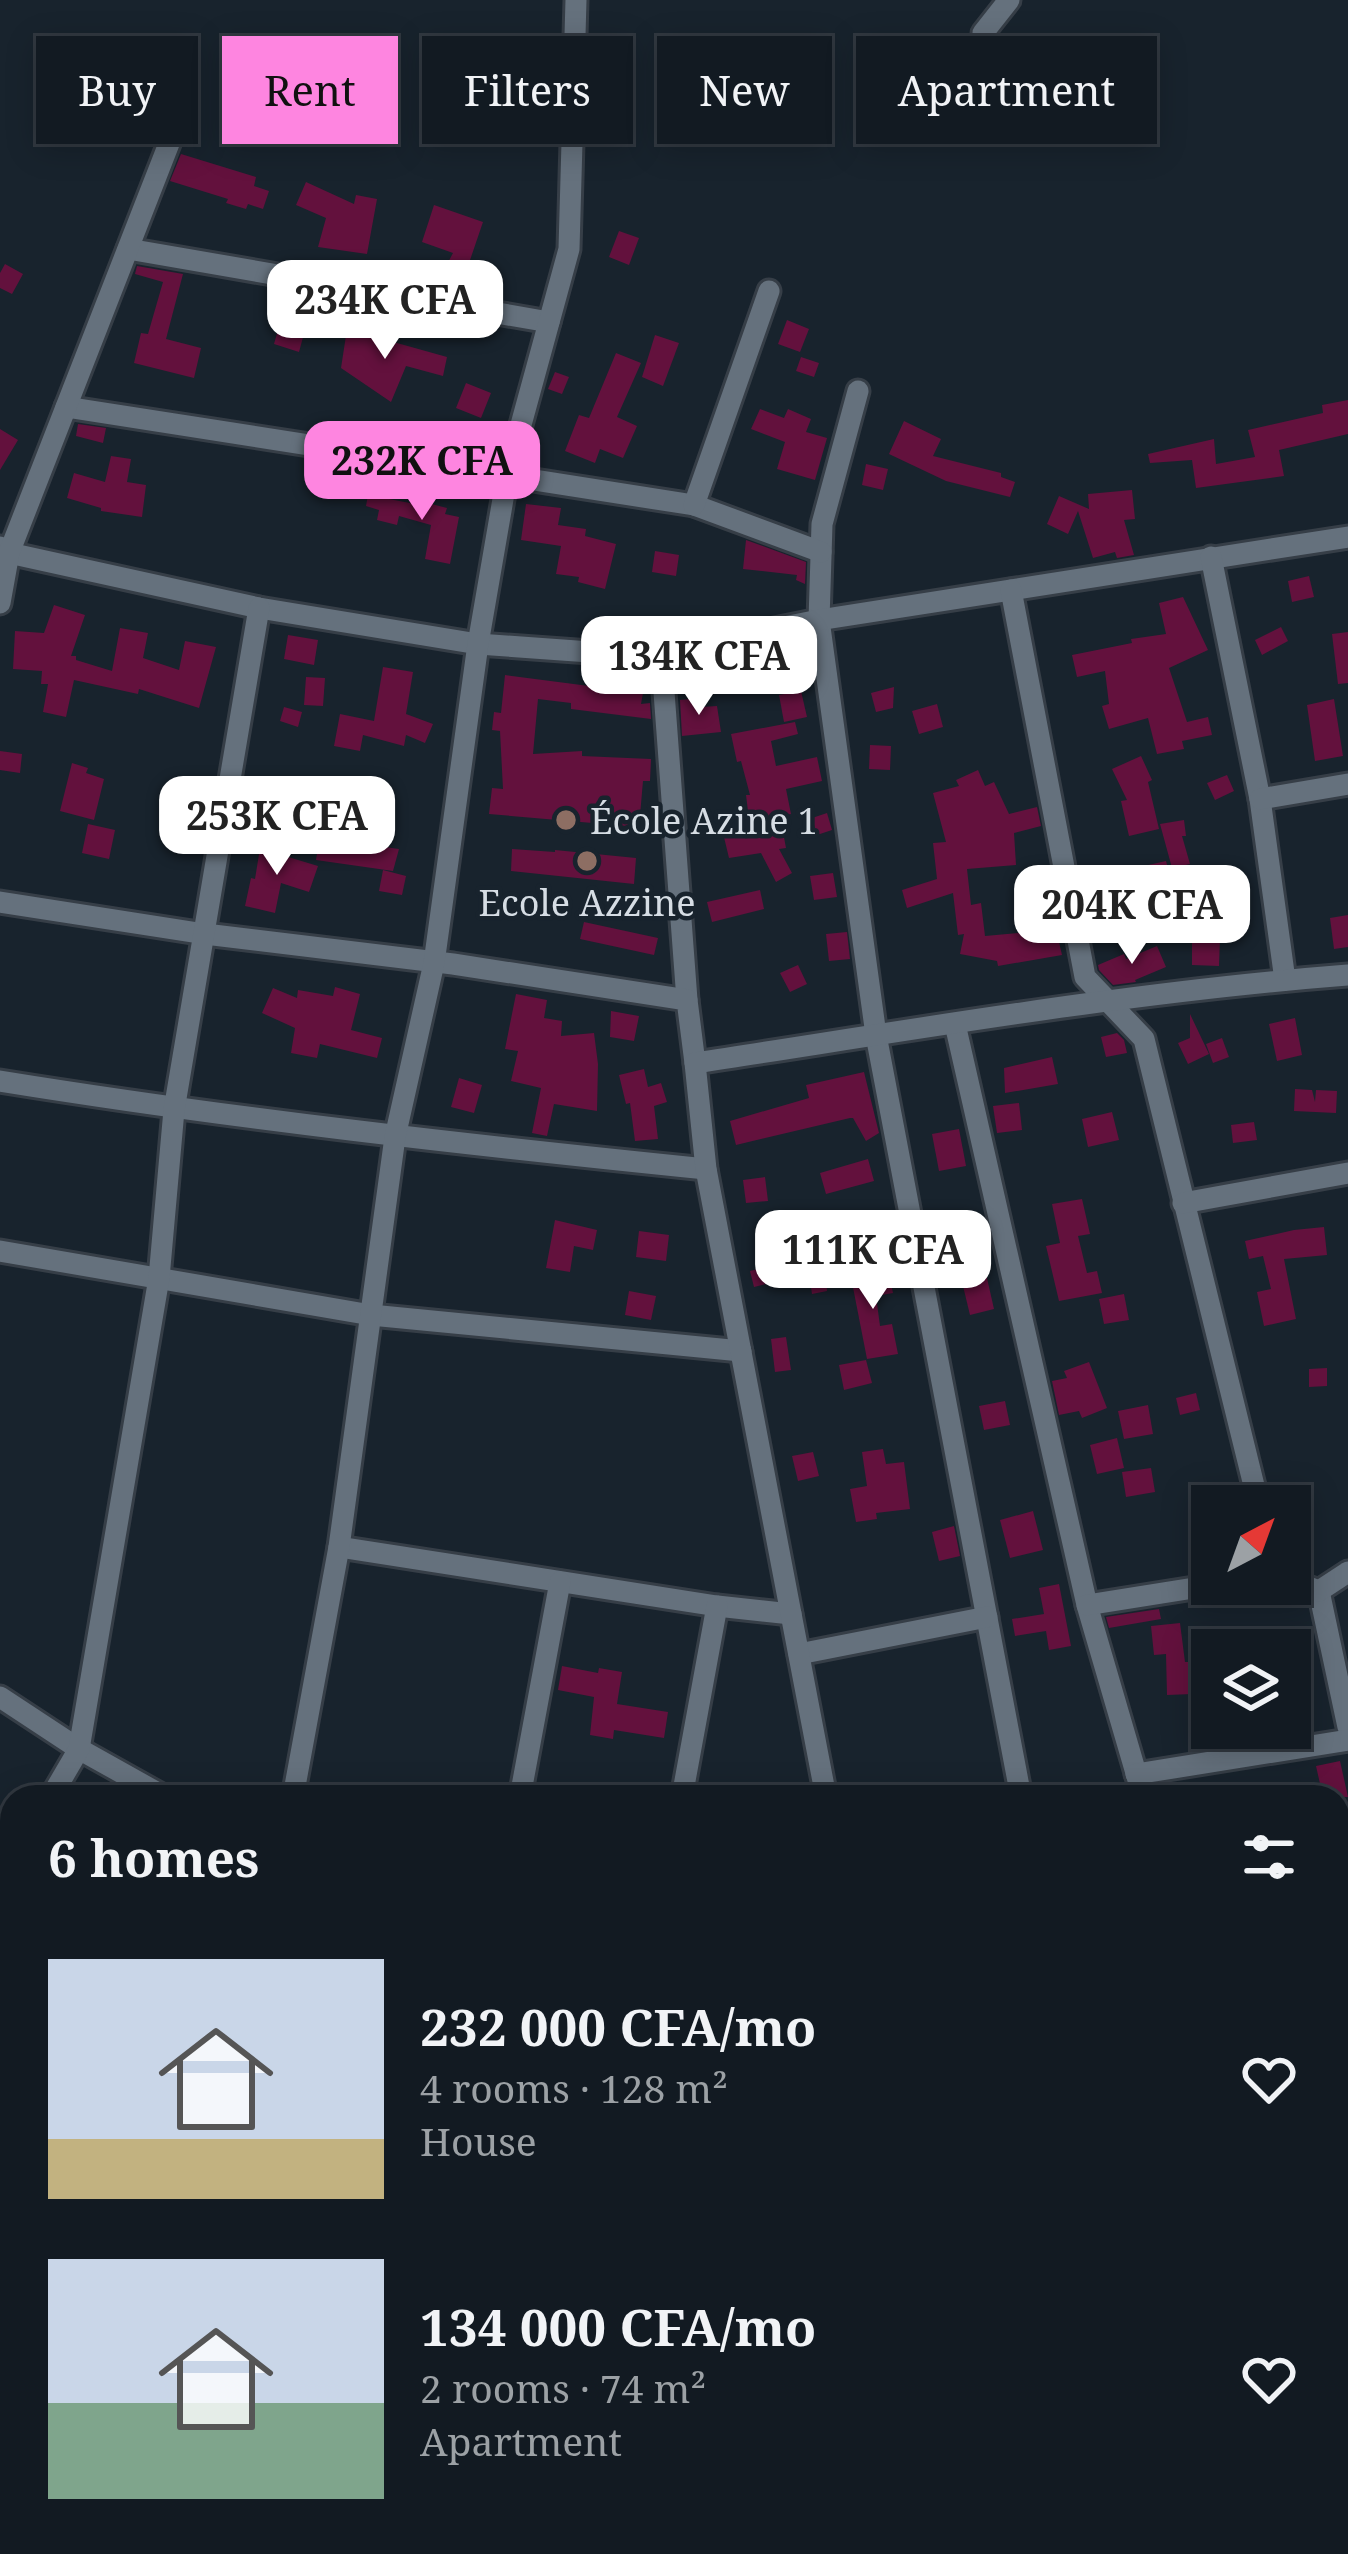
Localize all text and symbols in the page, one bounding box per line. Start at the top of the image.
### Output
chip: Buy [36,36,198,144]
chip: Rent [222,36,398,144]
chip: Filters [422,36,633,144]
chip: New [657,36,832,144]
chip: Apartment [856,36,1157,144]
pin: 234K CFA [261,260,509,362]
text: 234K CFA [294,272,476,325]
pin: 232K CFA [298,421,546,523]
text: 232K CFA [331,433,513,486]
pin: 134K CFA [575,616,823,718]
text: 134K CFA [608,628,790,681]
pin: 253K CFA [153,776,401,878]
text: 253K CFA [186,788,368,841]
place label: École Azine 1 [590,796,818,845]
marker: École Azine 1 [553,807,579,833]
marker: Ecole Azzine [574,848,600,874]
pin: 204K CFA [1008,865,1256,967]
text: 204K CFA [1041,877,1223,930]
place label: Ecole Azzine [479,878,695,927]
pin: 111K CFA [749,1210,997,1312]
text: 111K CFA [782,1222,964,1275]
north arrow [1191,1485,1311,1605]
map controls [1191,1485,1311,1749]
button: layers [1191,1629,1311,1749]
text: 6 homes [48,1822,259,1892]
icon: filters [1236,1824,1302,1890]
text: 232 000 CFA/mo [420,1991,816,2061]
icon: home [144,2007,288,2151]
icon: heart [1236,2046,1302,2112]
text: 4 rooms · 128 m² [420,2061,728,2114]
text: House [420,2114,537,2167]
text: 134 000 CFA/mo [420,2291,816,2361]
icon: home [144,2307,288,2451]
icon: heart [1236,2346,1302,2412]
text: 2 rooms · 74 m² [420,2361,706,2414]
text: Apartment [420,2414,622,2467]

